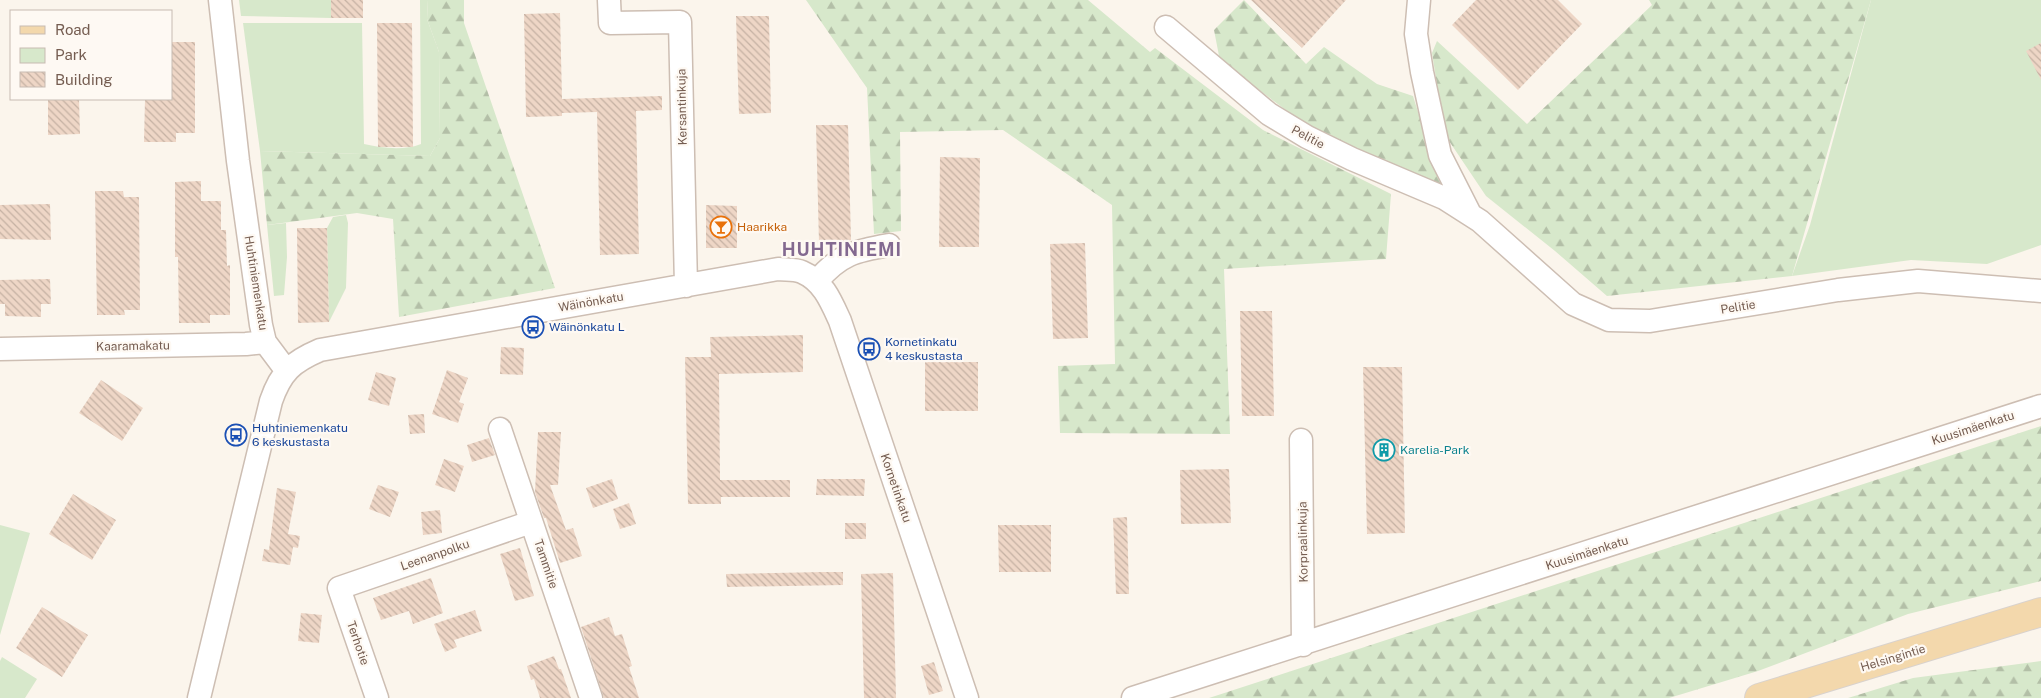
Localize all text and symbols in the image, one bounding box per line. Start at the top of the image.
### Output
legend [10,10,172,100]
text: Road [55,21,91,38]
text: Park [55,46,87,63]
street label: Kersantinkuja [674,69,690,145]
text: Building [55,71,113,88]
street label: Pelitie [1289,123,1327,152]
bar icon: Haarikka [709,215,733,239]
place label: Haarikka [737,220,787,234]
street label: Huhtiniemenkatu [242,235,270,332]
district label: HUHTINIEMI [782,239,902,260]
street label: Wäinönkatu [557,289,625,315]
street label: Pelitie [1719,297,1757,317]
bus stop icon: Wäinönkatu L [521,315,545,339]
place label: Wäinönkatu L [549,320,625,334]
place label: Kornetinkatu 4 keskustasta [885,335,963,363]
bus stop icon: Kornetinkatu 4 keskustasta [857,337,881,361]
street label: Kaaramakatu [96,338,170,354]
street label: Kuusimäenkatu [1930,408,2016,448]
place label: Huhtiniemenkatu 6 keskustasta [252,421,348,449]
bus stop icon: Huhtiniemenkatu 6 keskustasta [224,423,248,447]
building icon: Karelia-Park [1372,438,1396,462]
place label: Karelia-Park [1400,443,1470,457]
street label: Kornetinkatu [878,452,914,524]
street label: Korpraalinkuja [1295,501,1311,583]
street label: Kuusimäenkatu [1544,533,1630,573]
street label: Leenanpolku [399,537,471,573]
street label: Tammitie [531,538,561,591]
street label: Terhotie [344,619,372,667]
street label: Helsingintie [1859,641,1927,674]

